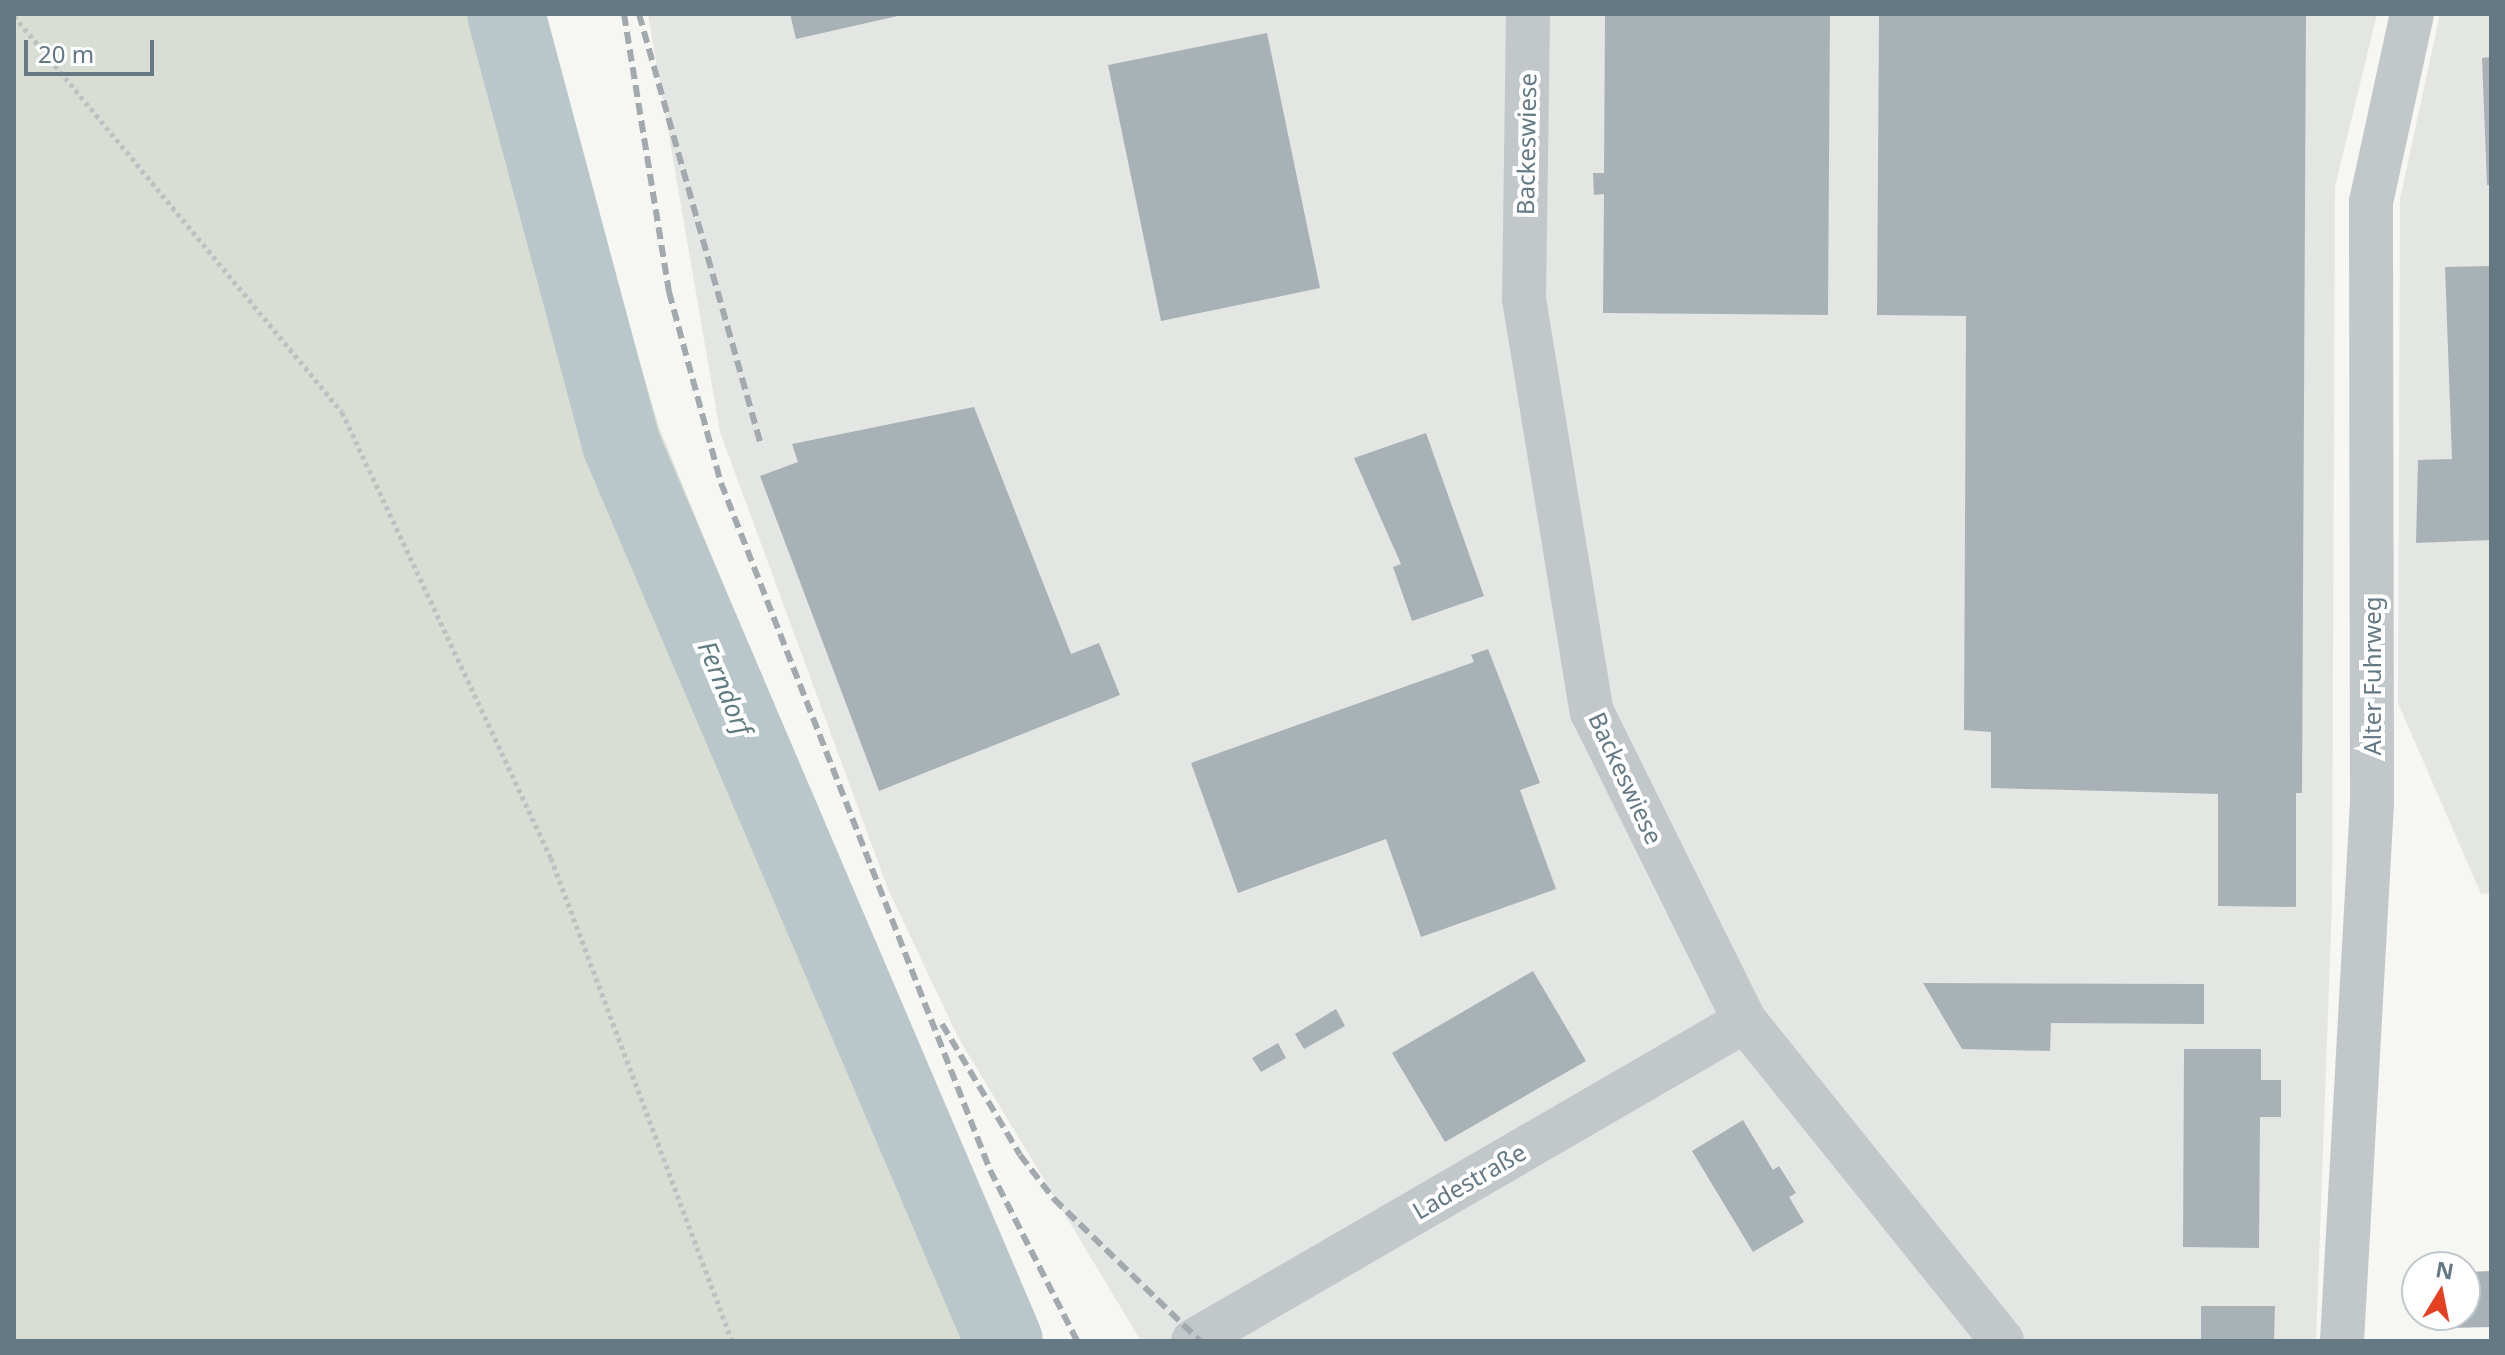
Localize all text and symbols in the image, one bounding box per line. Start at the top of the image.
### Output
scale bar [28,24,158,74]
text: 20 m [38,37,94,70]
street label: Backeswiese [1510,73,1542,215]
street label: Alter Fuhrweg [2358,596,2386,756]
water label: Ferndorf [691,636,759,740]
street label: Backeswiese [1583,708,1669,848]
street label: Ladestraße [1407,1137,1531,1225]
north arrow [2401,1251,2481,1331]
text: N [2433,1253,2456,1286]

